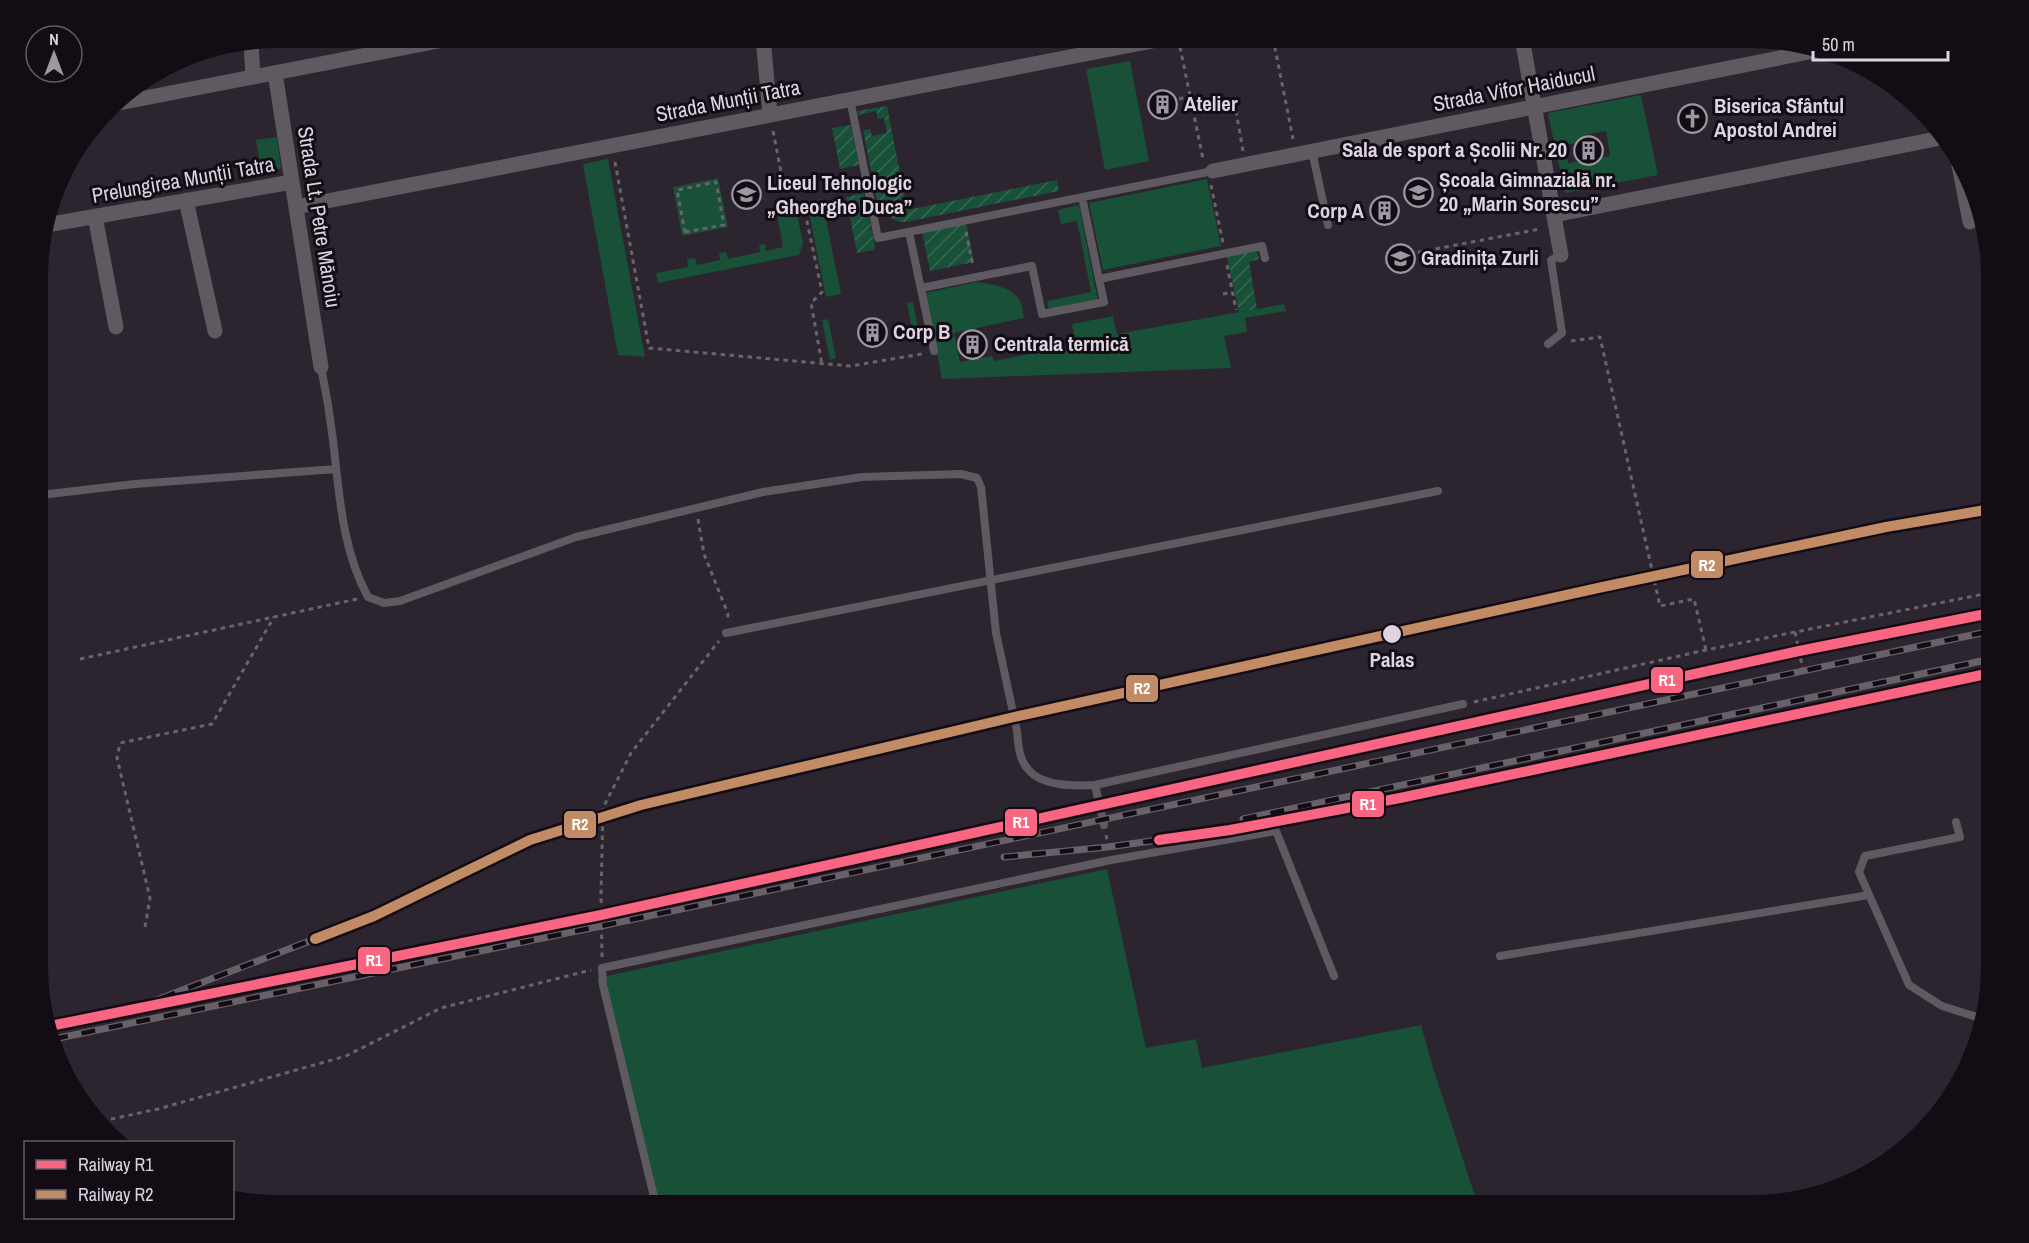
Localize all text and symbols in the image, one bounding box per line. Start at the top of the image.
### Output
north arrow [24,24,84,84]
scale bar [1813,24,1948,62]
text: N [49,28,59,50]
text: 50 m [1822,32,1855,57]
street label: Strada Vifor Haiducul [1430,59,1597,118]
street label: Strada Munții Tatra [653,72,803,129]
building icon: Atelier [1147,88,1179,120]
place label: Atelier [1184,89,1238,118]
place label: Biserica Sfântul Apostol Andrei [1714,91,1844,144]
church icon: Biserica Sfântul Apostol Andrei [1677,102,1709,134]
street label: Strada Lt. Petre Mănoiu [291,124,348,309]
building icon: Sala de sport a Școlii Nr. 20 [1572,134,1604,166]
place label: Sala de sport a Școlii Nr. 20 [1342,135,1567,164]
street label: Prelungirea Munții Tatra [89,149,277,210]
place label: Școala Gimnazială nr. 20 „Marin Sorescu” [1439,165,1616,218]
place label: Liceul Tehnologic „Gheorghe Duca” [767,168,912,221]
school or university icon: Școala Gimnazială nr. 20 „Marin Sorescu” [1402,176,1434,208]
school or university icon: Liceul Tehnologic „Gheorghe Duca” [730,179,762,211]
building icon: Corp A [1369,195,1401,227]
place label: Corp A [1307,196,1365,225]
school or university icon: Gradinița Zurli [1384,242,1416,274]
place label: Gradinița Zurli [1421,243,1539,272]
building icon: Corp B [856,316,888,348]
place label: Corp B [893,317,950,346]
building icon: Centrala termică [957,328,989,360]
place label: Centrala termică [994,329,1129,358]
line badge: R2 [1690,550,1724,579]
text: R2 [1699,554,1715,576]
marker: Palas [1381,623,1403,645]
place label: Palas [1369,645,1415,674]
line badge: R1 [1650,666,1684,694]
text: R1 [1659,669,1676,691]
line badge: R2 [1125,674,1159,703]
text: R2 [1134,677,1150,699]
line badge: R1 [1351,790,1385,818]
text: R1 [1360,793,1377,815]
line badge: R1 [1004,808,1038,837]
line badge: R2 [563,810,597,839]
text: R1 [1013,811,1030,833]
text: R2 [572,813,588,835]
line badge: R1 [357,946,391,975]
text: R1 [366,949,383,971]
legend [24,1141,234,1219]
text: Railway R1 [78,1152,154,1177]
text: Railway R2 [78,1182,153,1207]

